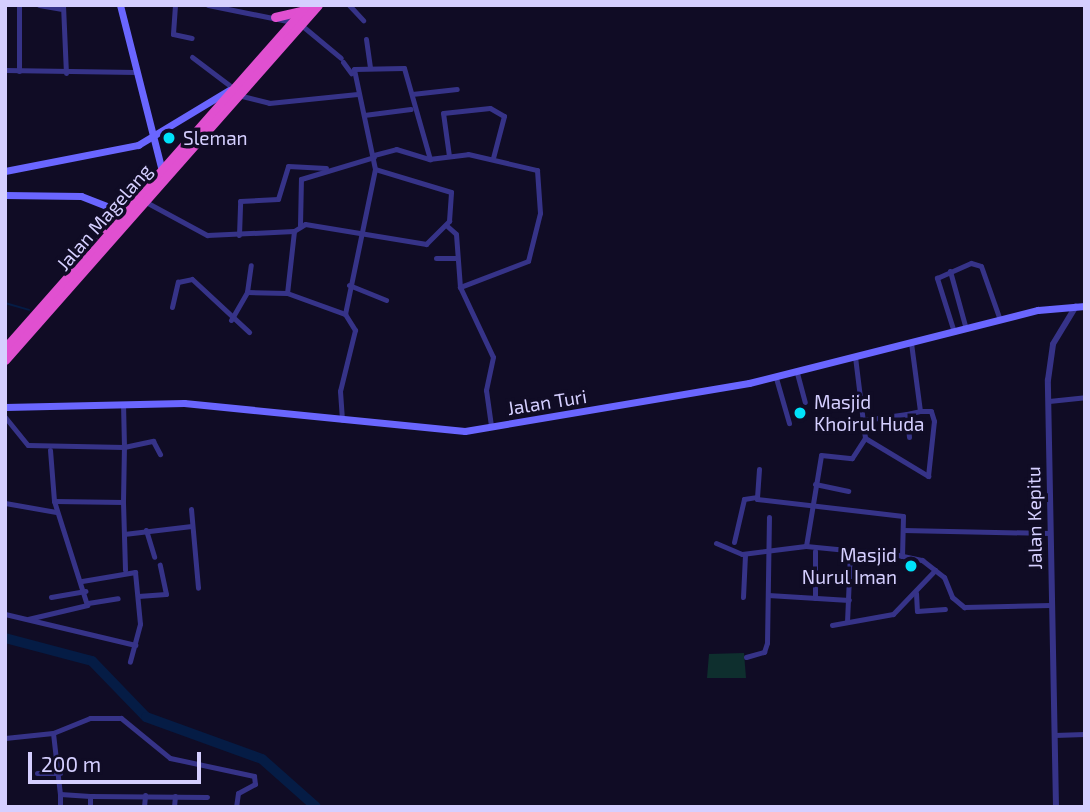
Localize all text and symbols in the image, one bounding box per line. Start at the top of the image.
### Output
place label: Sleman [183,127,248,149]
marker: Sleman [161,130,177,146]
street label: Jalan Magelang [52,159,156,275]
street label: Jalan Turi [505,384,589,420]
place label: Masjid Khoirul Huda [814,391,925,435]
marker: Masjid Khoirul Huda [792,405,808,421]
street label: Jalan Kepitu [1022,466,1046,570]
place label: Masjid Nurul Iman [801,544,897,588]
marker: Masjid Nurul Iman [903,558,919,574]
scale bar [32,738,205,782]
text: 200 m [41,751,101,776]

